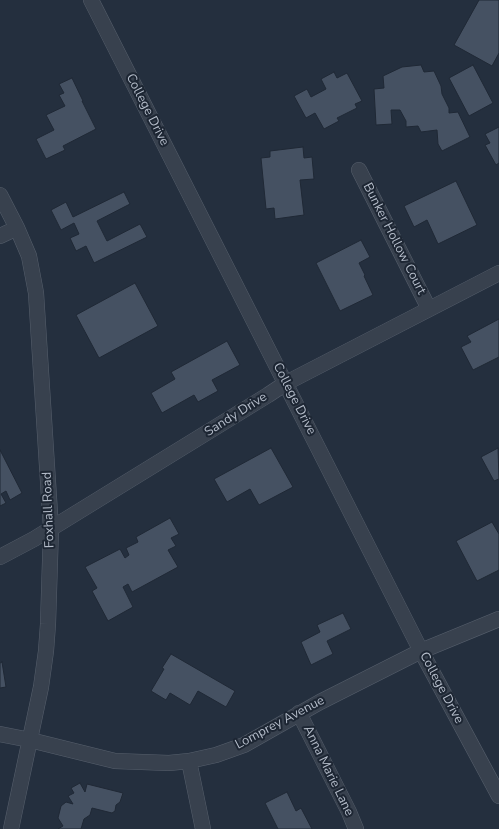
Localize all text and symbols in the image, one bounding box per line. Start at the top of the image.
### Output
street label: College Drive [122,71,172,149]
street label: Bunker Hollow Court [359,181,429,297]
street label: College Drive [269,360,319,438]
street label: Sandy Drive [202,390,270,440]
street label: Foxhall Road [40,472,58,548]
street label: College Drive [416,650,466,726]
street label: Lomprey Avenue [233,693,327,753]
street label: Anna Marie Lane [299,723,357,819]

